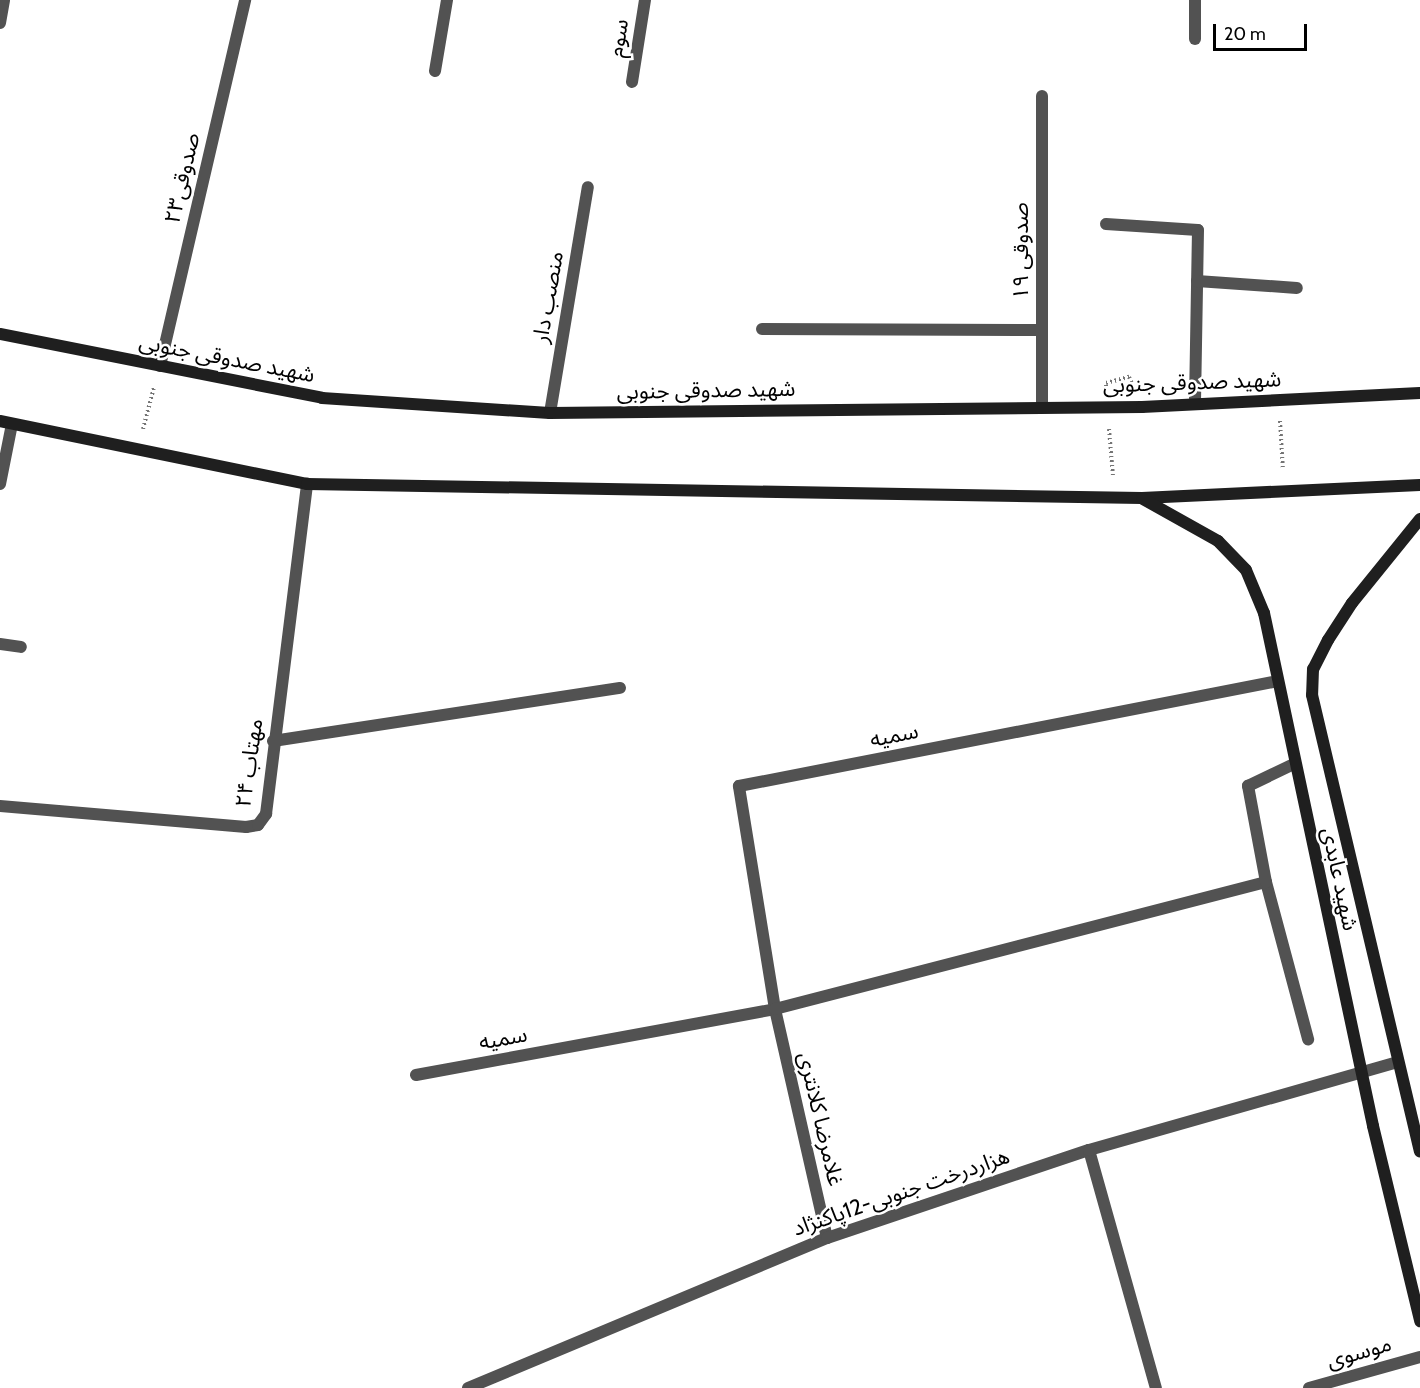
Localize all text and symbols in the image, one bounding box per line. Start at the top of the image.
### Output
scale bar [1216,12,1310,50]
street label: سوم [602,17,634,59]
text: 20 m [1224,23,1266,45]
street label: صدوقی۲۳ [159,130,205,226]
street label: صدوقی ۱۹ [1008,202,1034,300]
street label: منصب دار [527,249,569,345]
street label: شهید صدوقی جنوبی [137,328,317,388]
street label: شهید صدوقی جنوبی [1102,366,1282,398]
street label: شهید صدوقی جنوبی [616,375,796,405]
street label: مهتاب ۲۴ [230,717,268,809]
street label: سمیه [867,717,921,753]
street label: شهید عابدی [1316,825,1364,933]
street label: سمیه [477,1021,529,1055]
street label: غلامرضا کلانتری [793,1049,849,1189]
street label: هزاردرخت جنوبی-12پاکنژاد [789,1142,1013,1242]
street label: موسوی [1324,1330,1394,1374]

